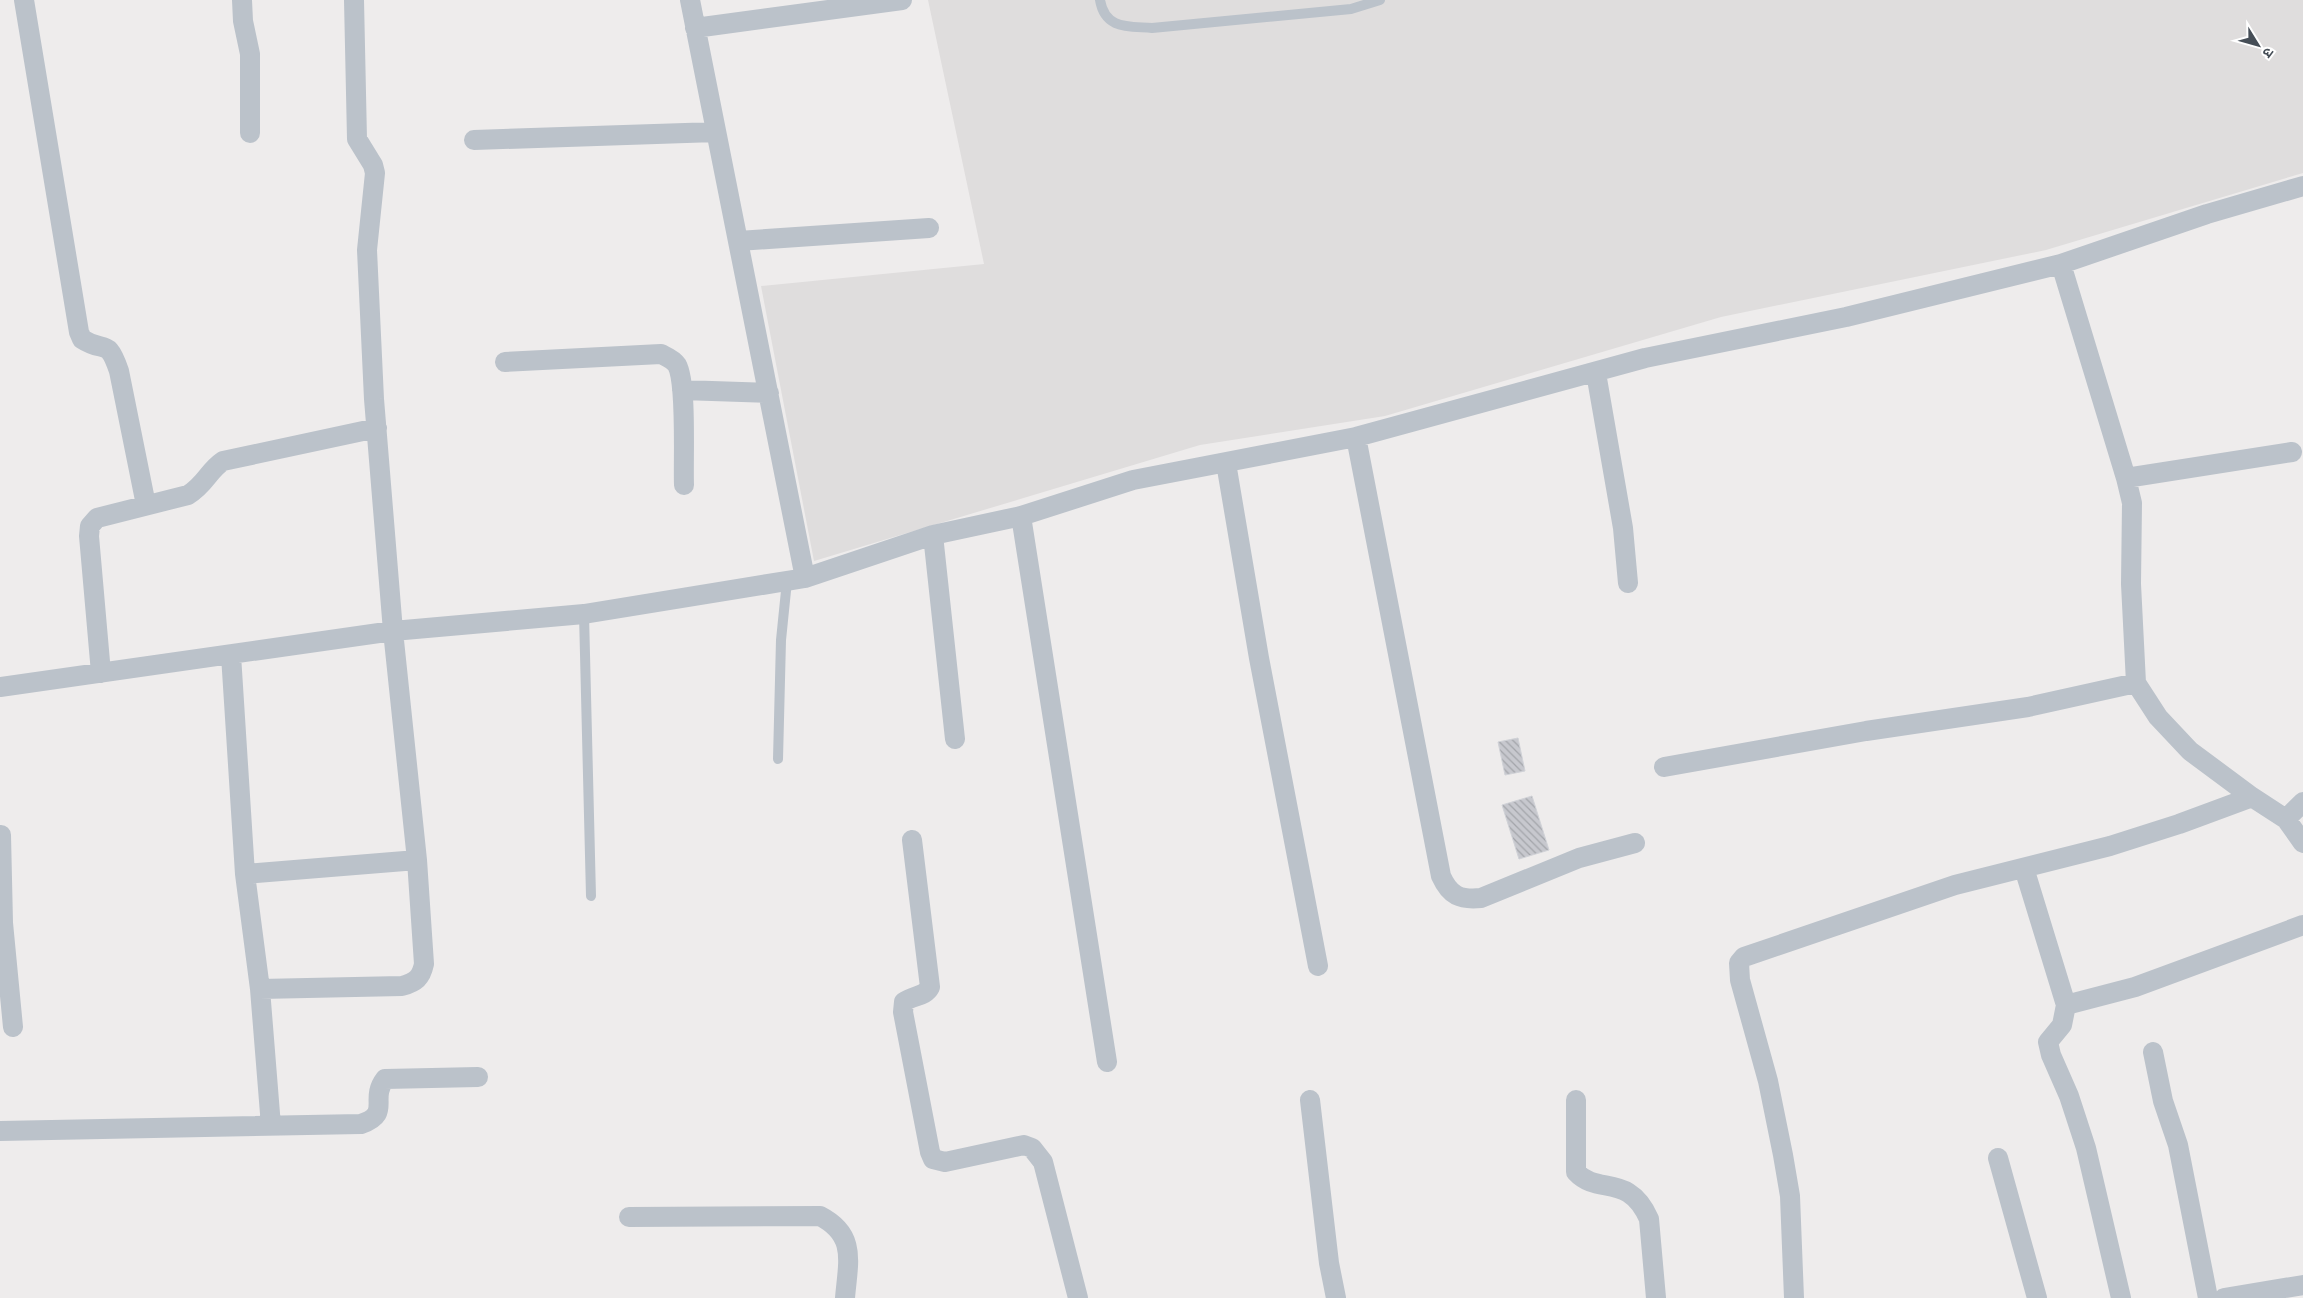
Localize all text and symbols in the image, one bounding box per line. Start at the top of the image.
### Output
north arrow [2233,20,2283,70]
text: उ [2259,45,2277,62]

